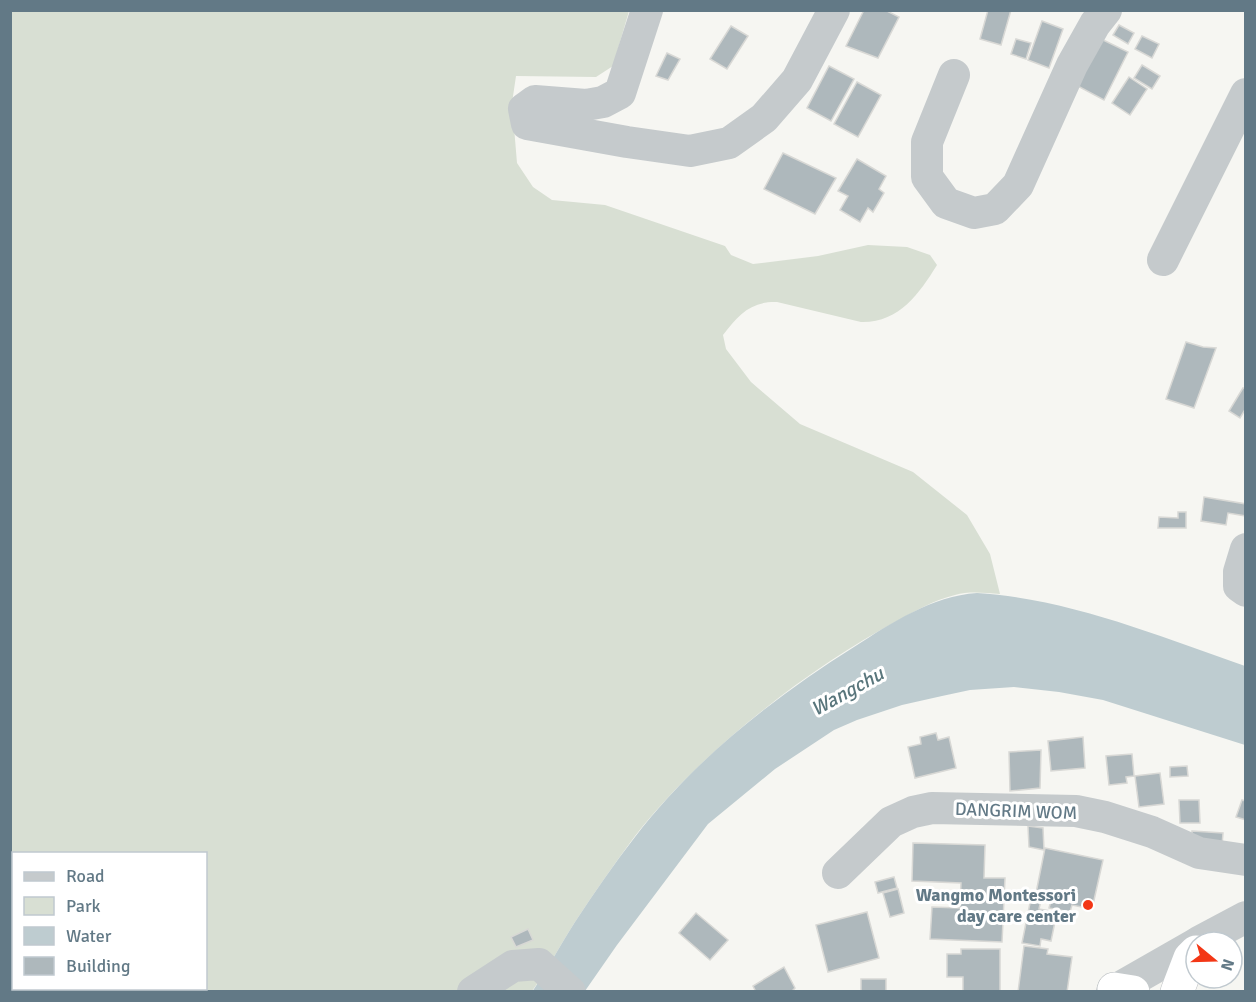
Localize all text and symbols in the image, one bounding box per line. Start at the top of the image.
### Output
water label: Wangchu [807,661,889,722]
street label: DANGRIM WOM [954,798,1078,824]
legend [12,852,207,990]
text: Road [66,865,105,887]
place label: Wangmo Montessori day care center [916,884,1077,927]
text: Park [66,895,101,917]
marker: Wangmo Montessori day care center [1081,898,1095,912]
text: Water [66,925,112,947]
north arrow [1184,930,1244,990]
text: Building [66,955,130,977]
text: N [1216,956,1239,973]

